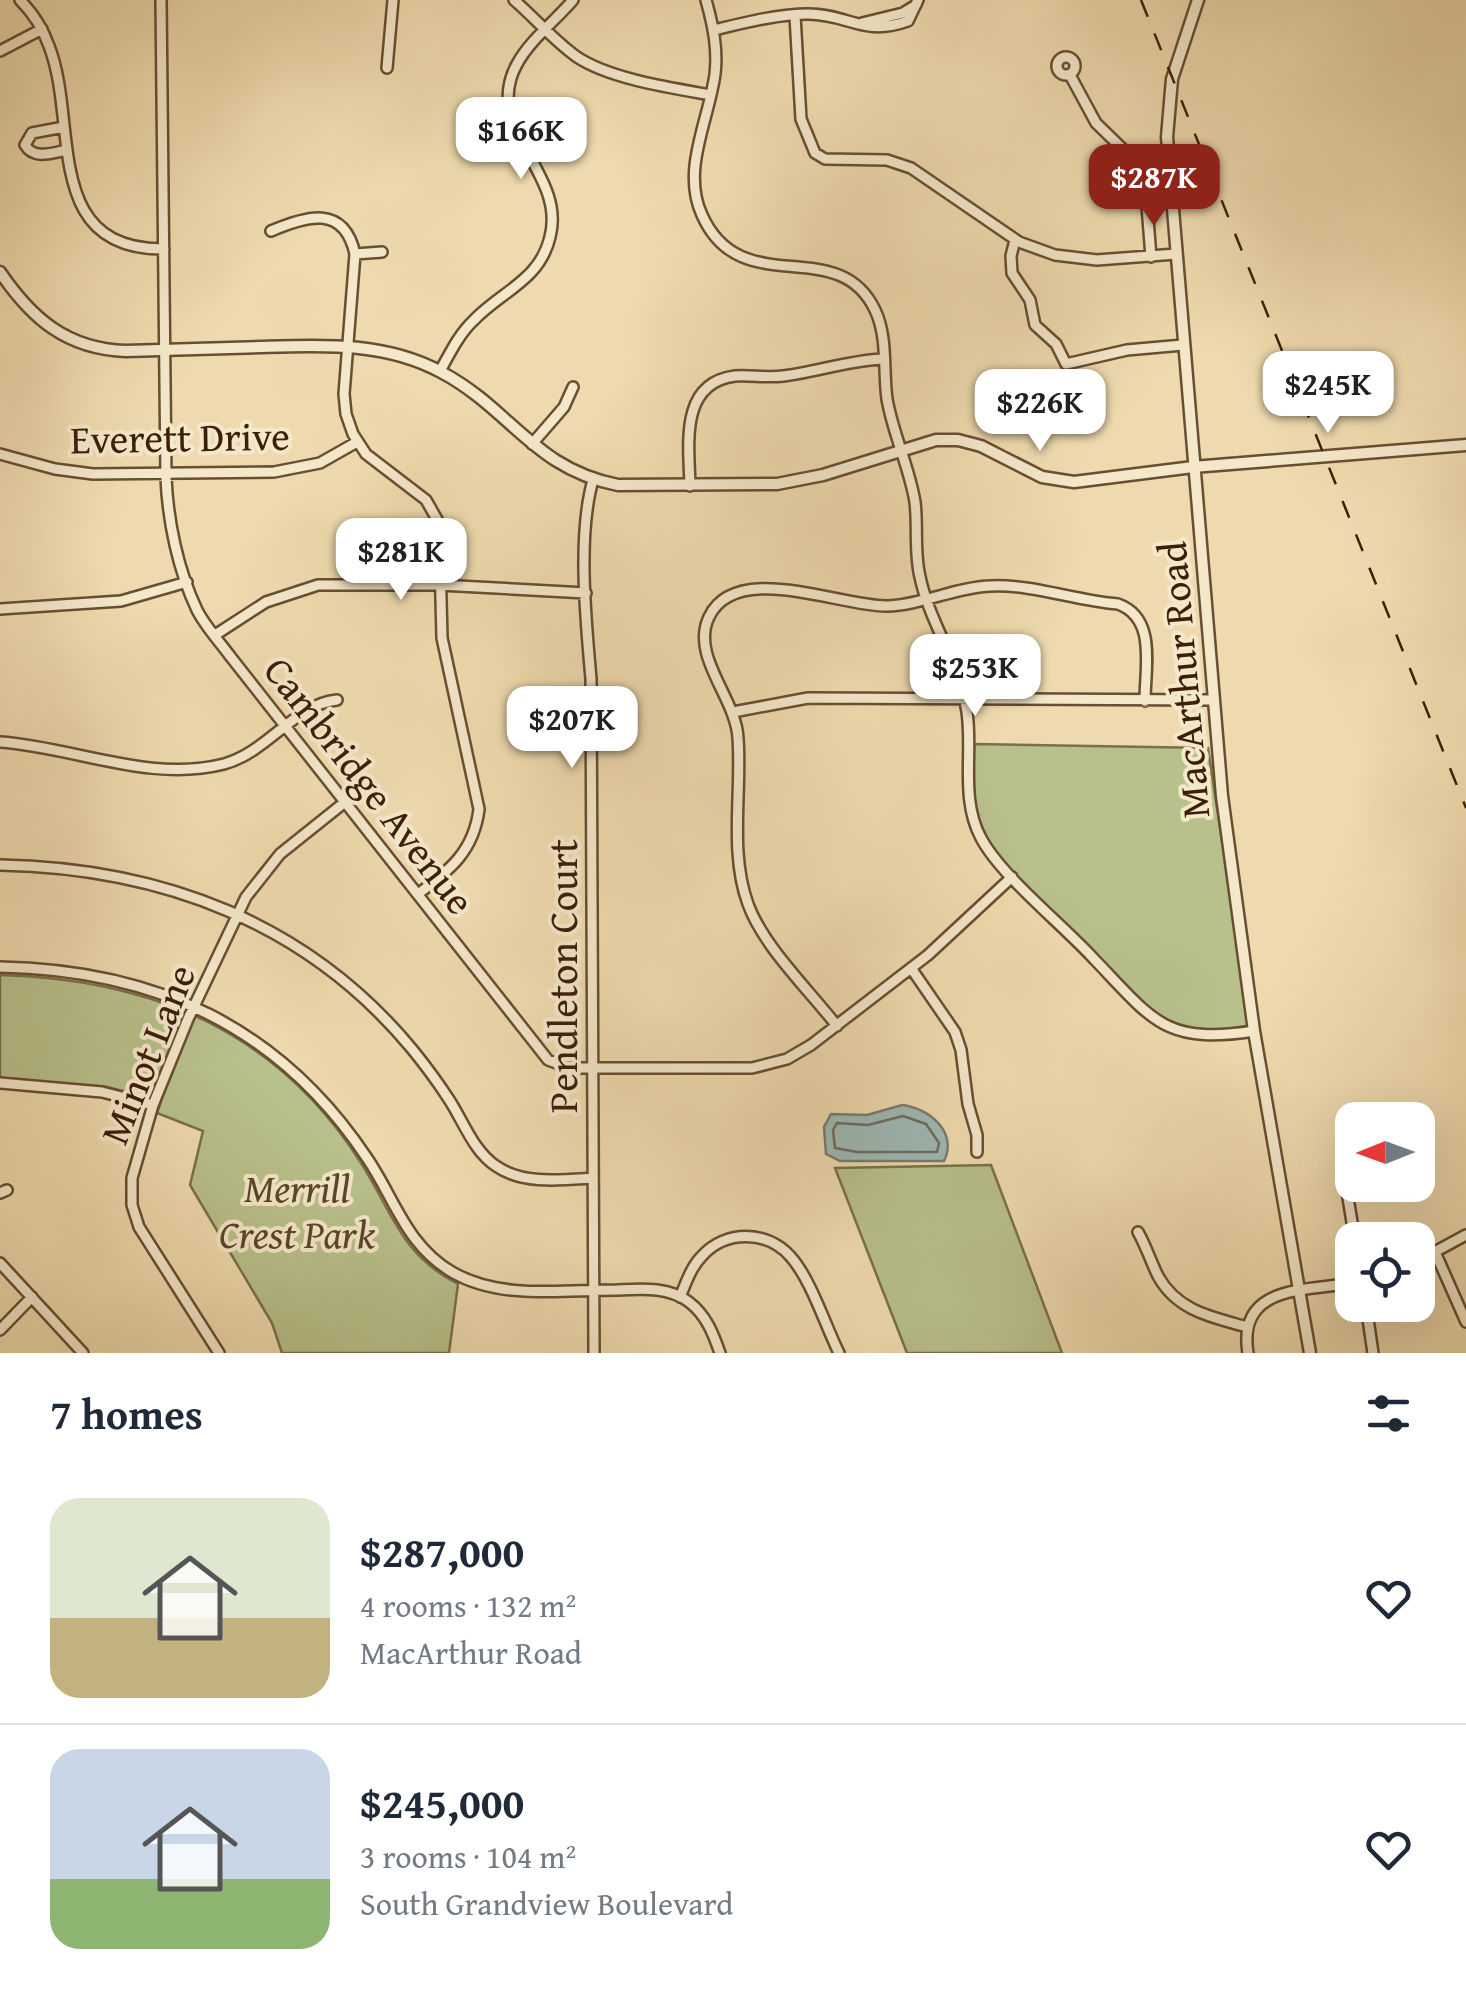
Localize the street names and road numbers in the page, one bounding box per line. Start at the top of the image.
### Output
street label: Everett Drive [70,406,290,468]
street label: MacArthur Road [1141,539,1224,821]
street label: Cambridge Avenue [250,643,490,927]
street label: Pendleton Court [533,839,592,1113]
street label: Minot Lane [84,955,210,1153]

